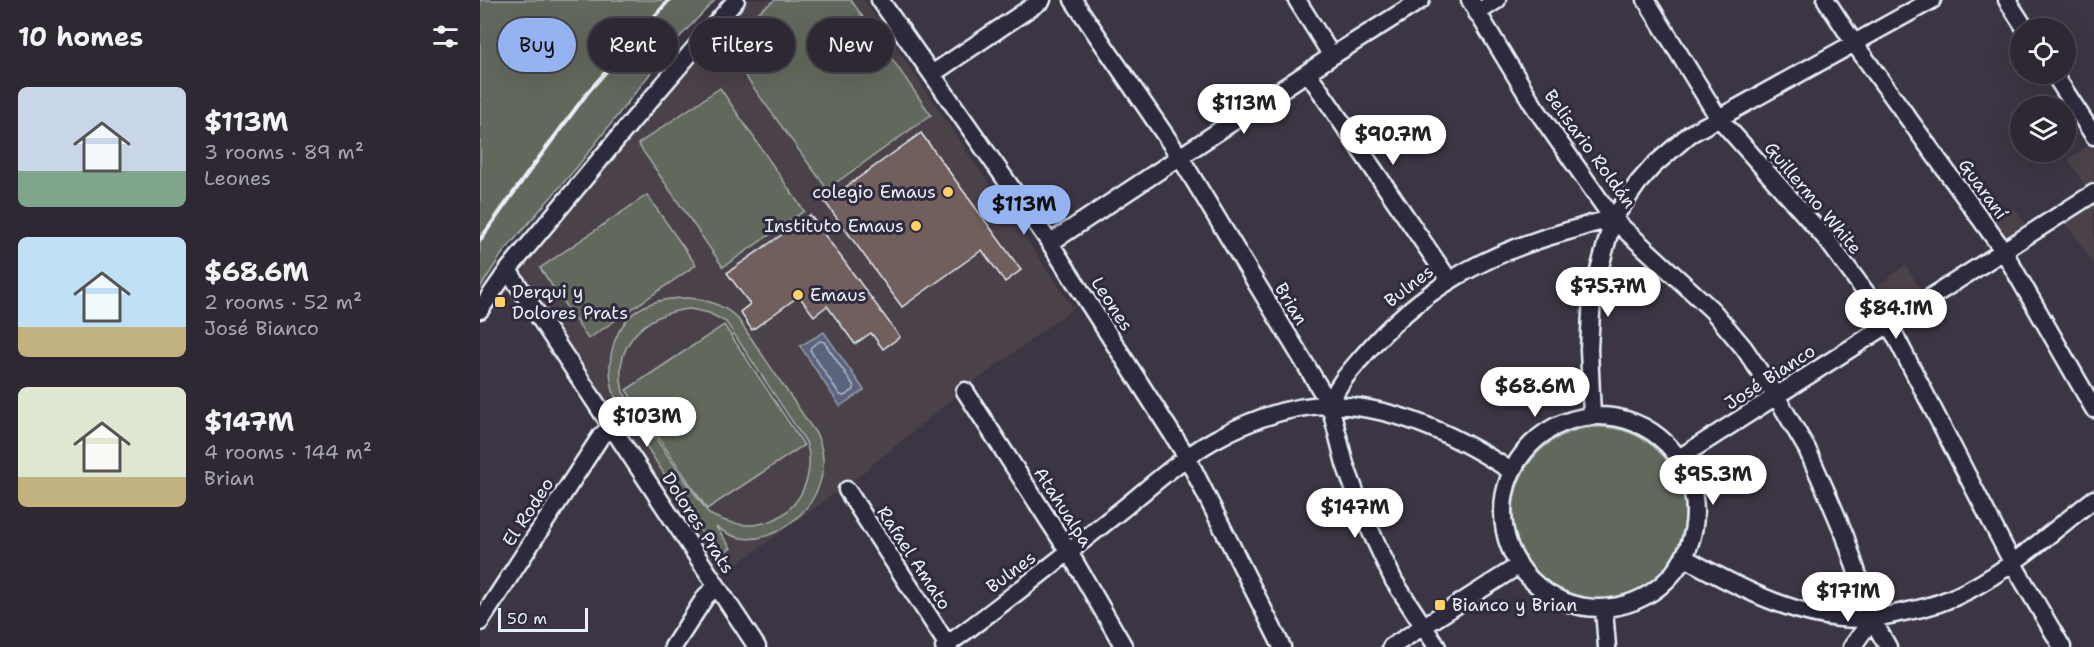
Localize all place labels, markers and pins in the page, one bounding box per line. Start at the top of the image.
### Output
pin: $113M [1202,84,1286,135]
pin: $90.7M [1344,115,1442,166]
place label: colegio Emaus [812,180,936,204]
marker: colegio Emaus [941,185,955,199]
pin: $113M [982,185,1066,236]
place label: Instituto Emaus [764,214,904,238]
marker: Instituto Emaus [909,219,923,233]
pin: $75.7M [1559,267,1657,318]
place label: Derqui y Dolores Prats [512,280,628,325]
place label: Emaus [810,283,866,307]
marker: Emaus [791,288,805,302]
pin: $84.1M [1847,289,1945,340]
marker: Derqui y Dolores Prats [493,295,507,309]
pin: $68.6M [1486,367,1584,418]
pin: $103M [605,397,689,448]
pin: $95.3M [1664,455,1762,506]
pin: $147M [1313,488,1397,539]
pin: $171M [1806,572,1890,623]
place label: Bianco y Brian [1452,593,1577,617]
marker: Bianco y Brian [1433,598,1447,612]

